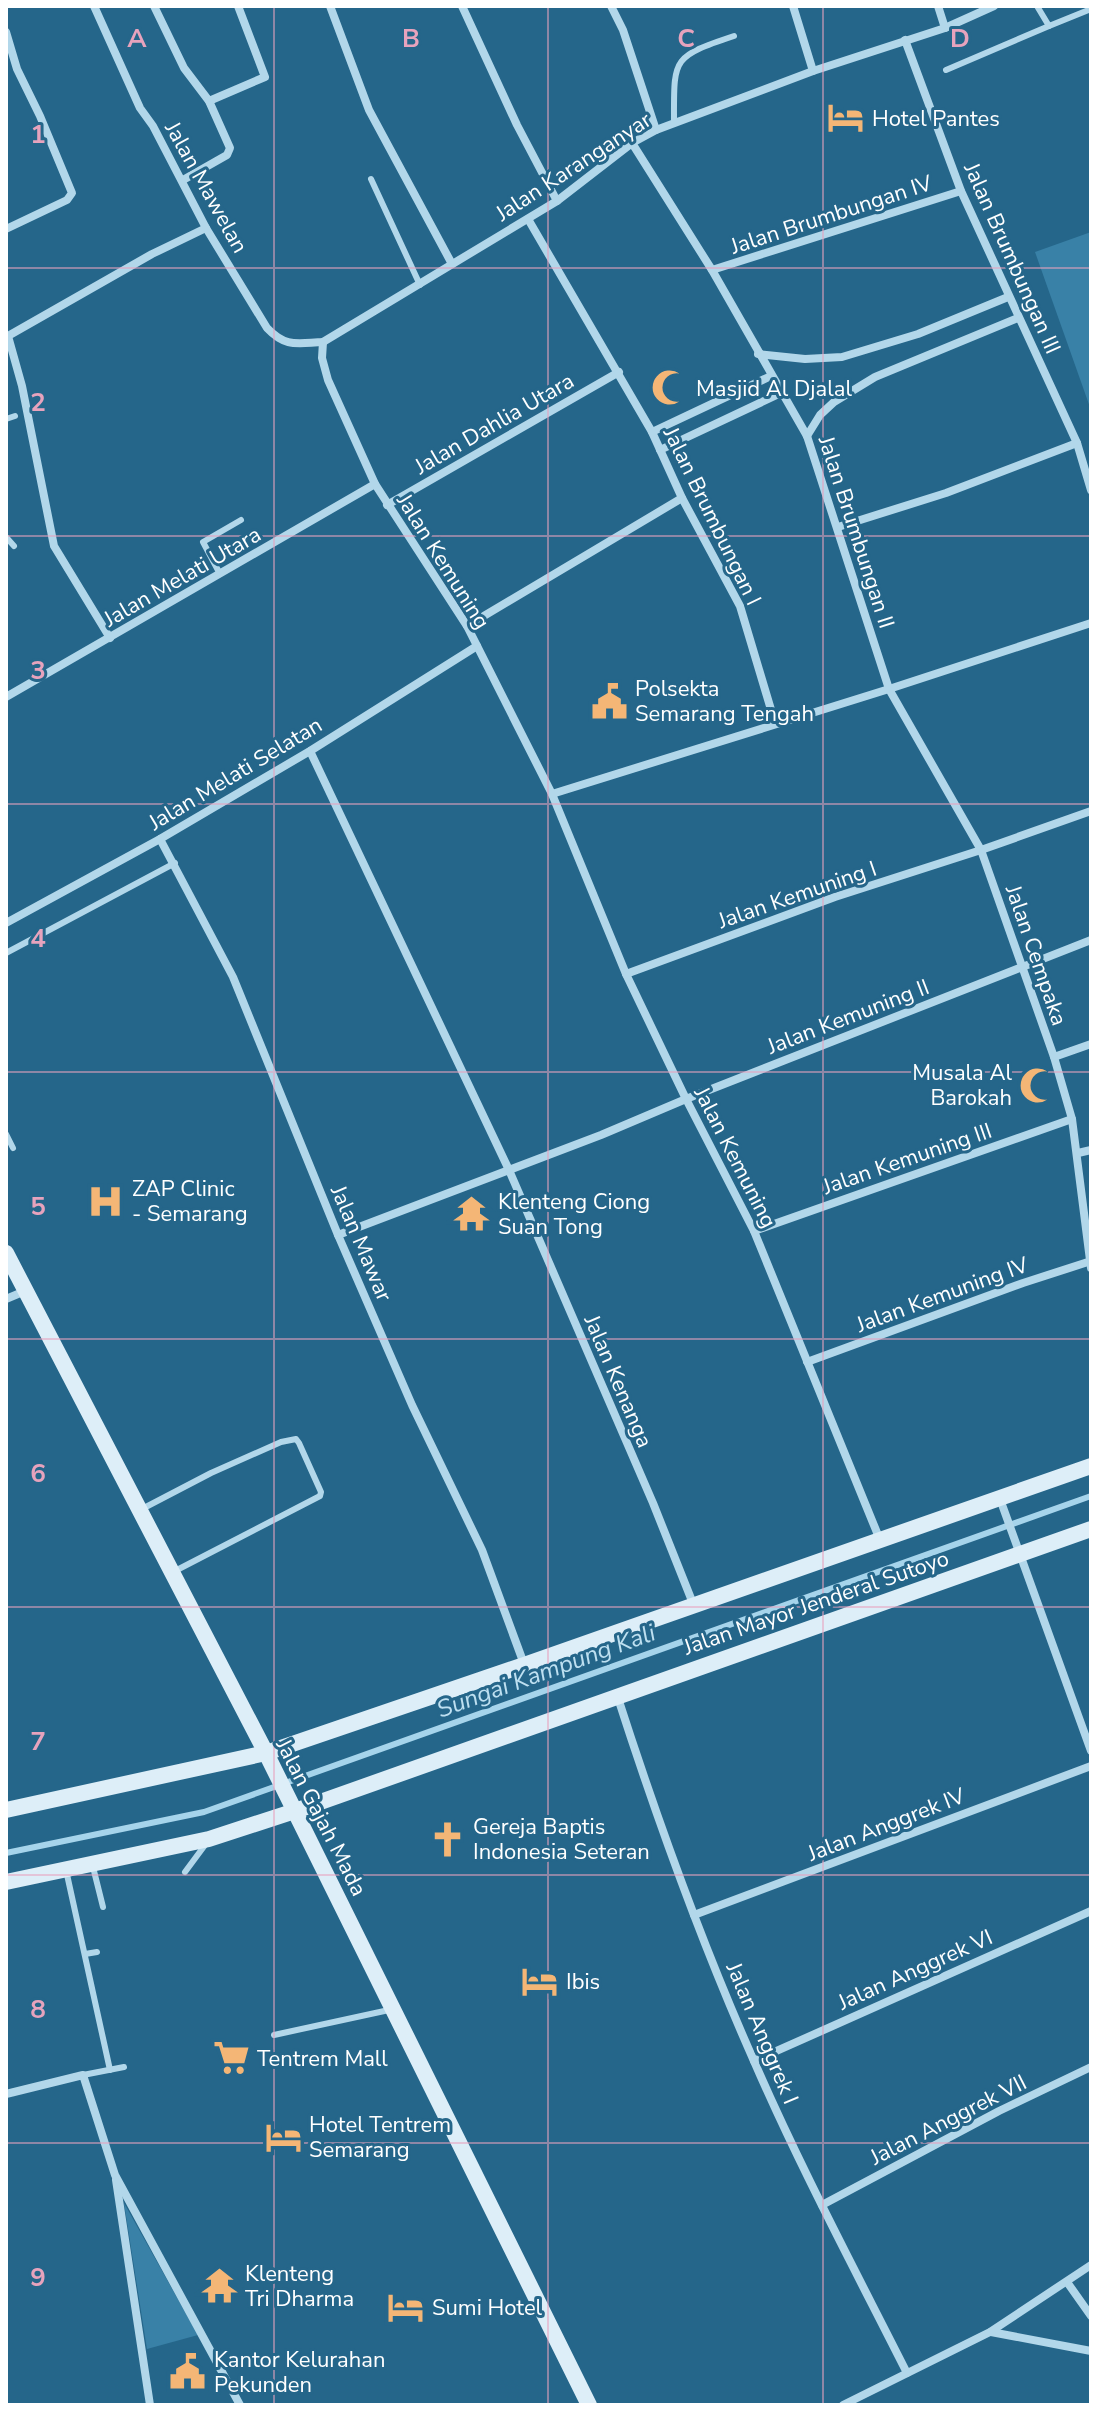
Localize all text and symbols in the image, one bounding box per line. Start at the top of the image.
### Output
text: A [127,21,147,56]
text: B [402,21,420,56]
text: C [677,21,695,56]
text: D [950,21,970,56]
hotel icon: Hotel Pantes [827,99,865,137]
place label: Hotel Pantes [872,104,1000,134]
street label: Jalan Karanganyar [489,105,657,229]
street label: Jalan Mawelan [157,115,255,259]
text: 1 [30,117,46,152]
street label: Jalan Brumbungan III [956,157,1068,359]
street label: Jalan Brumbungan IV [726,168,937,262]
street label: Jalan Dahlia Utara [408,366,580,482]
mosque icon: Masjid Al Djalal [651,369,689,407]
place label: Masjid Al Djalal [696,374,852,404]
text: 2 [30,385,46,420]
street label: Jalan Brumbungan I [655,421,768,611]
street label: Jalan Brumbungan II [810,431,901,632]
street label: Jalan Kemuning [389,487,497,635]
street label: Jalan Melati Utara [97,520,267,635]
text: 3 [30,653,46,688]
place label: Polsekta Semarang Tengah [635,674,814,729]
public building icon: Polsekta Semarang Tengah [590,682,628,720]
street label: Jalan Melati Selatan [142,710,328,838]
street label: Jalan Kemuning I [713,854,881,936]
street label: Jalan Cempaka [998,880,1074,1030]
text: 4 [30,921,46,956]
street label: Jalan Kemuning II [762,972,934,1062]
place label: Musala Al Barokah [912,1058,1012,1113]
mosque icon: Musala Al Barokah [1019,1066,1057,1104]
street label: Jalan Kemuning [686,1081,784,1233]
street label: Jalan Kemuning III [818,1116,996,1202]
place label: ZAP Clinic - Semarang [132,1174,248,1229]
street label: Jalan Mawar [323,1180,399,1306]
hospital icon: ZAP Clinic - Semarang [87,1182,125,1220]
place label: Klenteng Ciong Suan Tong [498,1187,650,1242]
text: 5 [30,1189,46,1224]
temple icon: Klenteng Ciong Suan Tong [453,1195,491,1233]
street label: Jalan Kemuning IV [851,1250,1033,1340]
street label: Jalan Kenanga [576,1309,660,1452]
text: 6 [30,1456,46,1491]
street label: Jalan Mayor Jenderal Sutoyo [679,1543,953,1663]
water label: Sungai Kampung Kali [432,1616,660,1725]
text: 7 [30,1724,46,1759]
street label: Jalan Gajah Mada [268,1733,374,1901]
street label: Jalan Anggrek IV [802,1781,970,1869]
place label: Gereja Baptis Indonesia Seteran [473,1812,650,1867]
church icon: Gereja Baptis Indonesia Seteran [428,1820,466,1858]
street label: Jalan Anggrek VI [832,1922,997,2018]
street label: Jalan Anggrek I [718,1957,805,2109]
hotel icon: Ibis [521,1962,559,2000]
place label: Ibis [566,1967,600,1997]
text: 8 [30,1992,46,2027]
supermarket icon: Tentrem Mall [212,2039,250,2077]
place label: Tentrem Mall [257,2044,388,2074]
street label: Jalan Anggrek VII [864,2067,1032,2173]
place label: Hotel Tentrem Semarang [309,2110,451,2165]
hotel icon: Hotel Tentrem Semarang [264,2118,302,2156]
place label: Klenteng Tri Dharma [245,2259,354,2314]
text: 9 [30,2260,46,2295]
temple icon: Klenteng Tri Dharma [200,2267,238,2305]
hotel icon: Sumi Hotel [387,2288,425,2326]
place label: Sumi Hotel [432,2293,543,2323]
place label: Kantor Kelurahan Pekunden [214,2345,385,2400]
public building icon: Kantor Kelurahan Pekunden [169,2353,207,2391]

